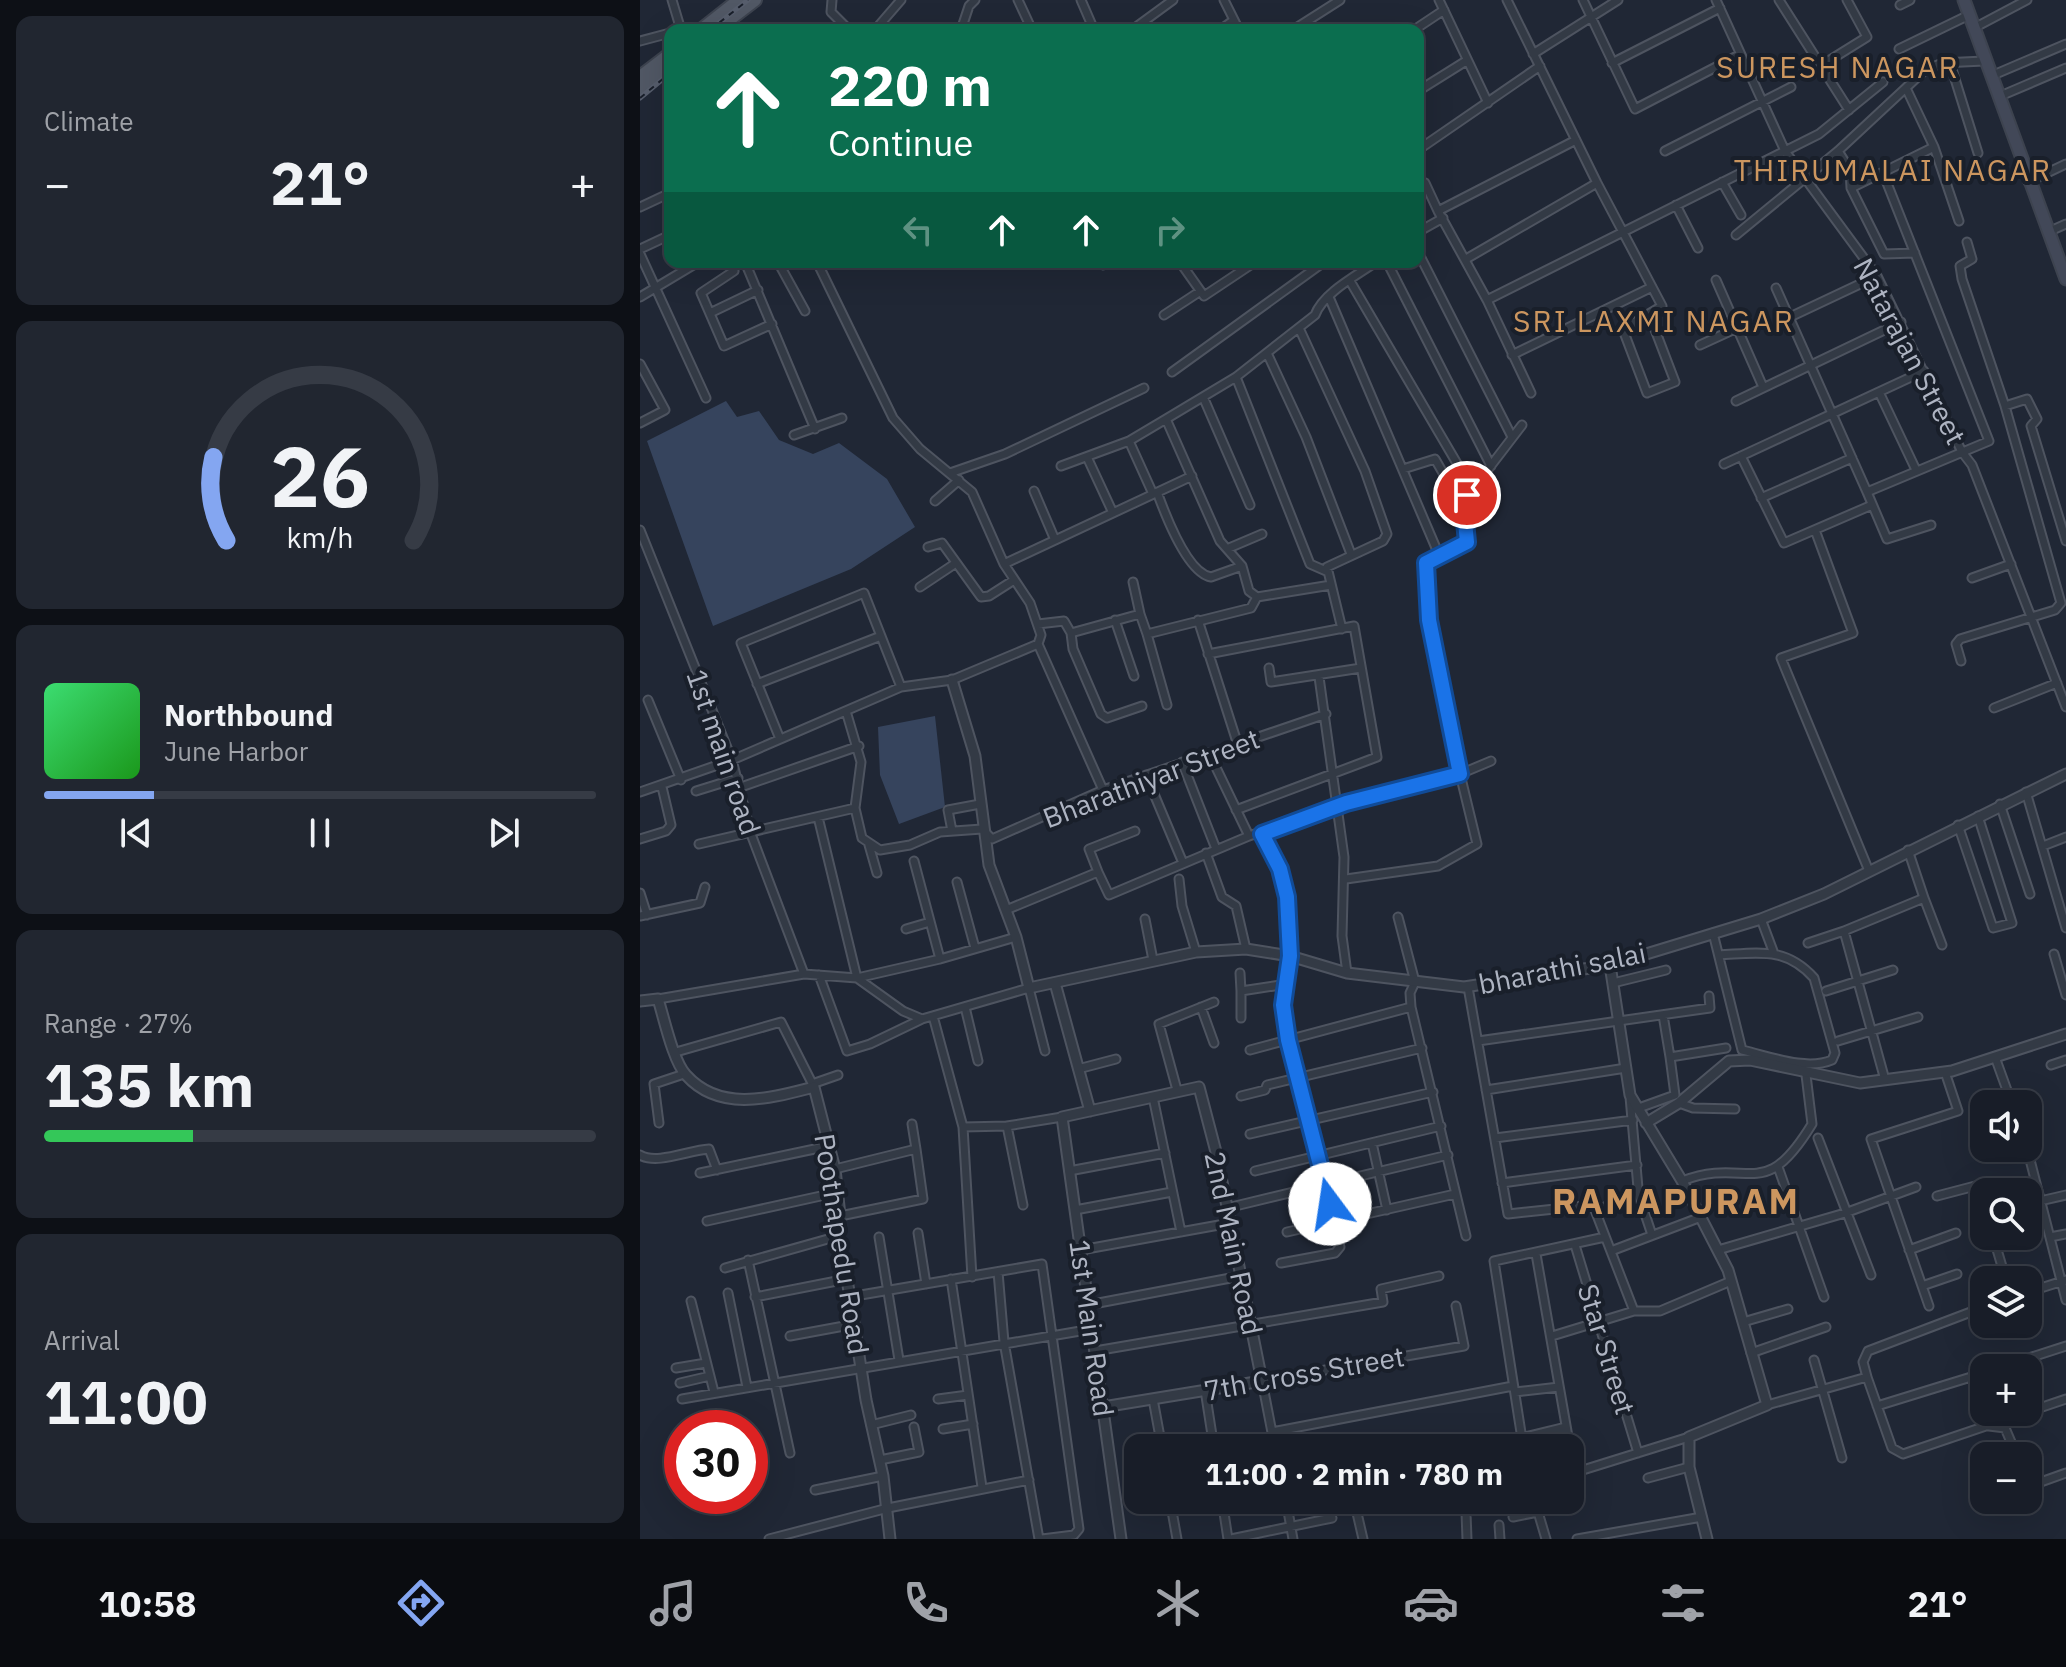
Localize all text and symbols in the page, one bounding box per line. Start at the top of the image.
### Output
district label: SURESH NAGAR [1716,47,1960,86]
text: 220 m [828,49,992,121]
icon: ahead [696,56,800,160]
text: Climate [44,104,134,138]
text: Continue [828,119,973,166]
text: 21° [270,143,370,222]
district label: THIRUMALAI NAGAR [1734,150,2052,189]
text: − [44,155,70,212]
text: + [570,155,596,212]
icon: left [896,208,940,252]
icon: ahead [980,208,1024,252]
icon: ahead [1064,208,1108,252]
icon: right [1148,208,1192,252]
street label: Natarajan Street [1845,251,1975,451]
district label: SRI LAXMI NAGAR [1513,301,1795,340]
text: 26 [270,421,370,529]
pin [1433,461,1501,529]
icon: arrive [1445,473,1489,517]
text: km/h [286,519,354,556]
street label: 1st main road [678,664,770,840]
text: Northbound [164,695,333,734]
street label: Bharathiyar Street [1037,720,1265,836]
text: June Harbor [164,734,308,768]
icon: previous [114,811,158,855]
icon: pause [298,811,342,855]
icon: next [482,811,526,855]
street label: bharathi salai [1475,934,1649,1002]
text: Range · 27% [44,1006,193,1040]
text: 135 km [44,1045,254,1124]
map controls [1970,1090,2042,1514]
button: sound [1970,1090,2042,1162]
street label: Poothapedu Road [806,1131,878,1357]
street label: 2nd Main Road [1196,1148,1272,1338]
position arrow [1288,1162,1372,1246]
district label: RAMAPURAM [1552,1177,1800,1224]
button: search [1970,1178,2042,1250]
street label: 1st Main Road [1061,1237,1123,1419]
button: layers [1970,1266,2042,1338]
street label: Star Street [1570,1279,1644,1419]
text: Arrival [44,1323,120,1357]
street label: 7th Cross Street [1201,1337,1407,1409]
button: + [1970,1354,2042,1426]
text: 11:00 [44,1362,208,1441]
speed limit sign: 30 [664,1410,768,1514]
button: − [1970,1442,2042,1514]
text: 11:00 · 2 min · 780 m [1205,1454,1503,1493]
icon: directions [393,1575,449,1631]
icon: music [645,1575,701,1631]
icon: phone [898,1575,954,1631]
icon: climate [1150,1575,1206,1631]
icon: car [1403,1575,1459,1631]
icon: filters [1655,1575,1711,1631]
text: 10:58 [98,1580,197,1627]
text: 21° [1908,1580,1968,1627]

